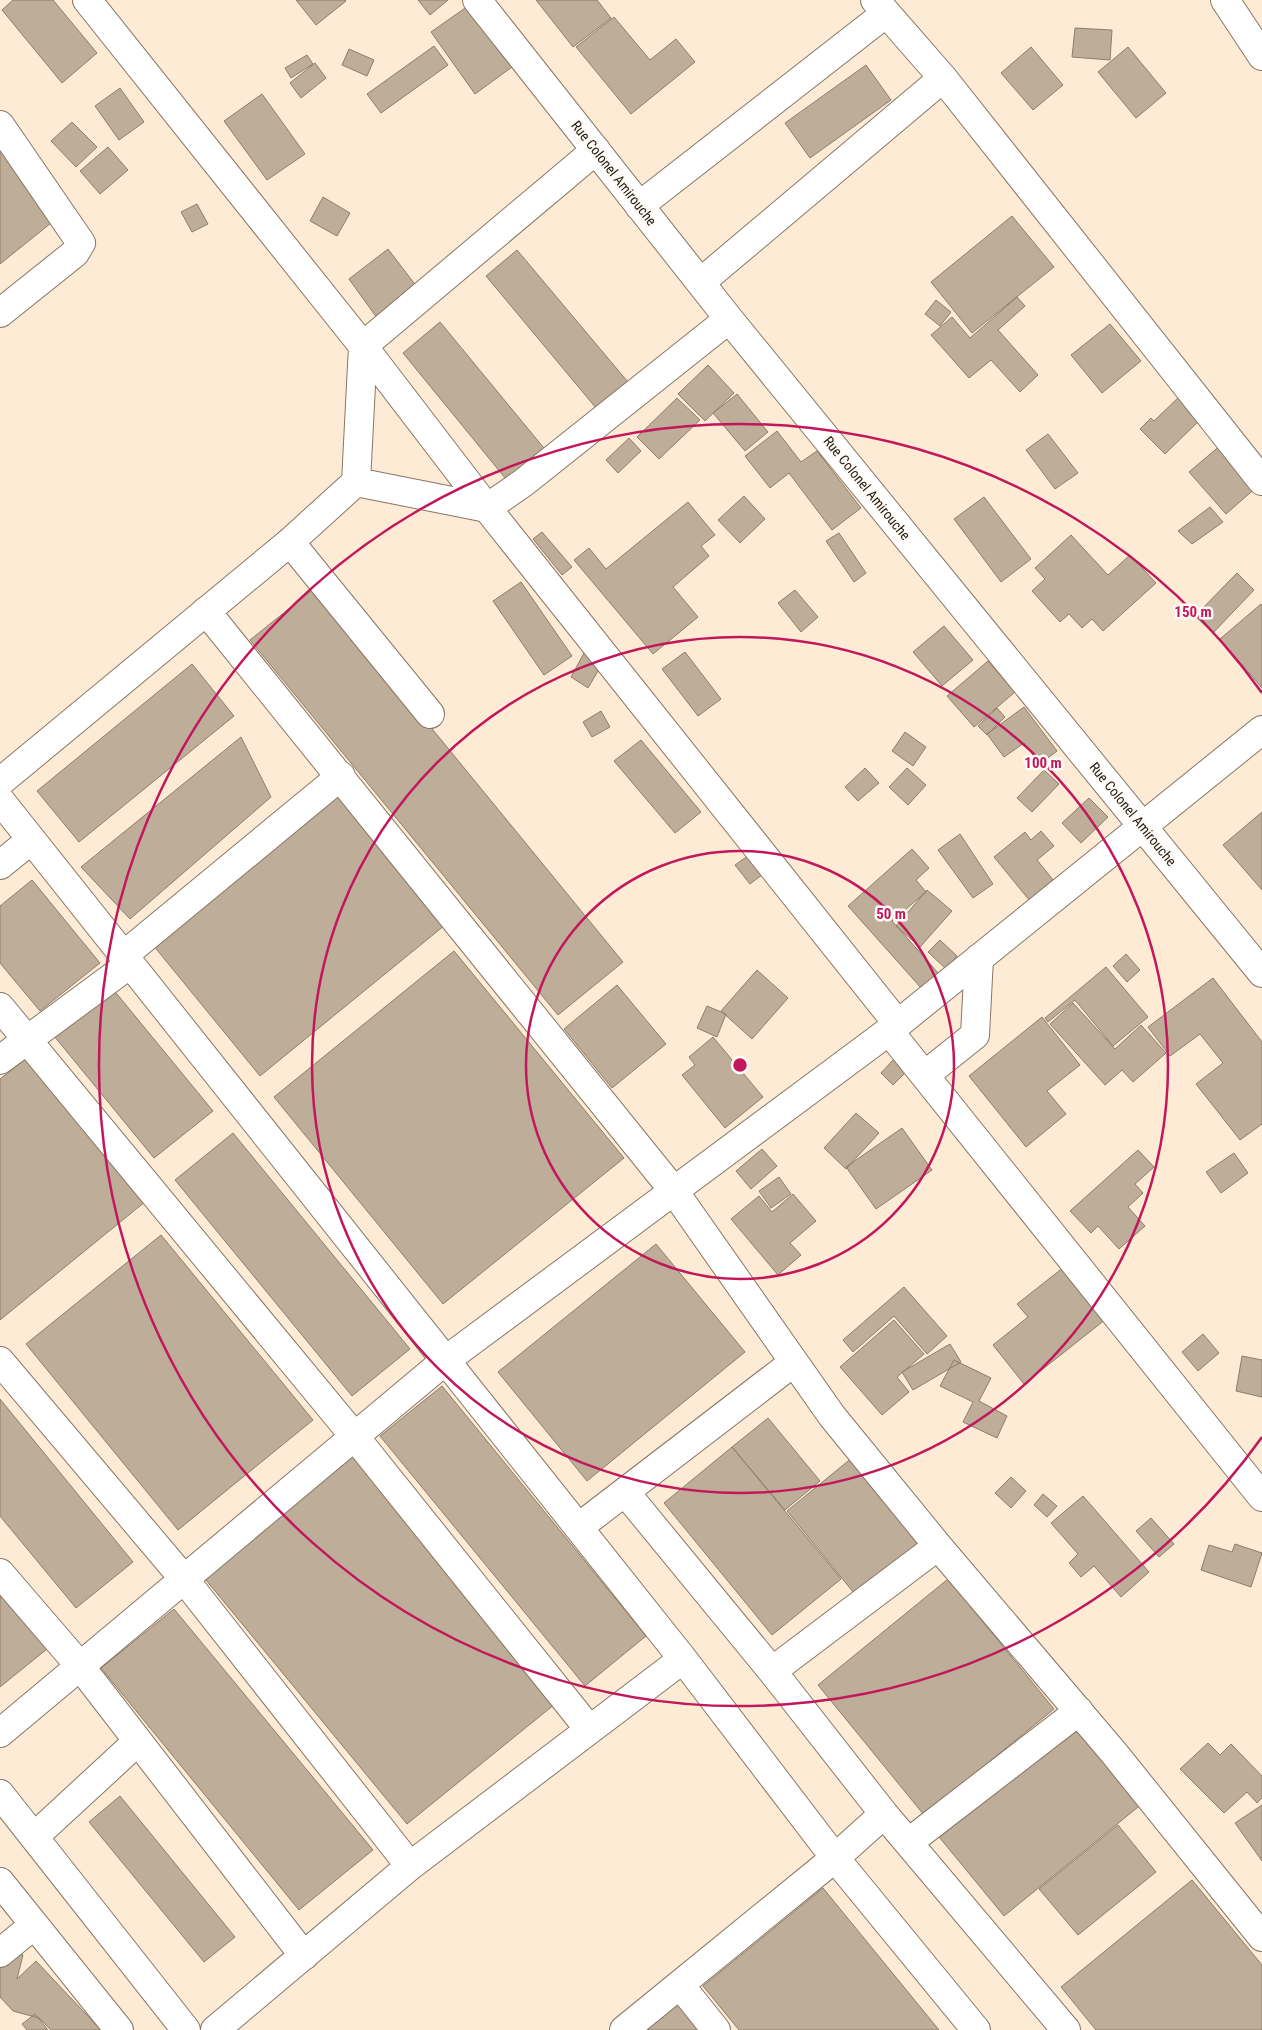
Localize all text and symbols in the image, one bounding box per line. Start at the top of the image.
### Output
street label: Rue Colonel Amirouche [568,117,660,229]
street label: Rue Colonel Amirouche [820,433,914,543]
text: 150 m [1174,603,1212,621]
text: 100 m [1024,754,1062,772]
street label: Rue Colonel Amirouche [1086,759,1180,869]
text: 50 m [876,905,906,923]
centre of rings [731,1056,749,1074]

